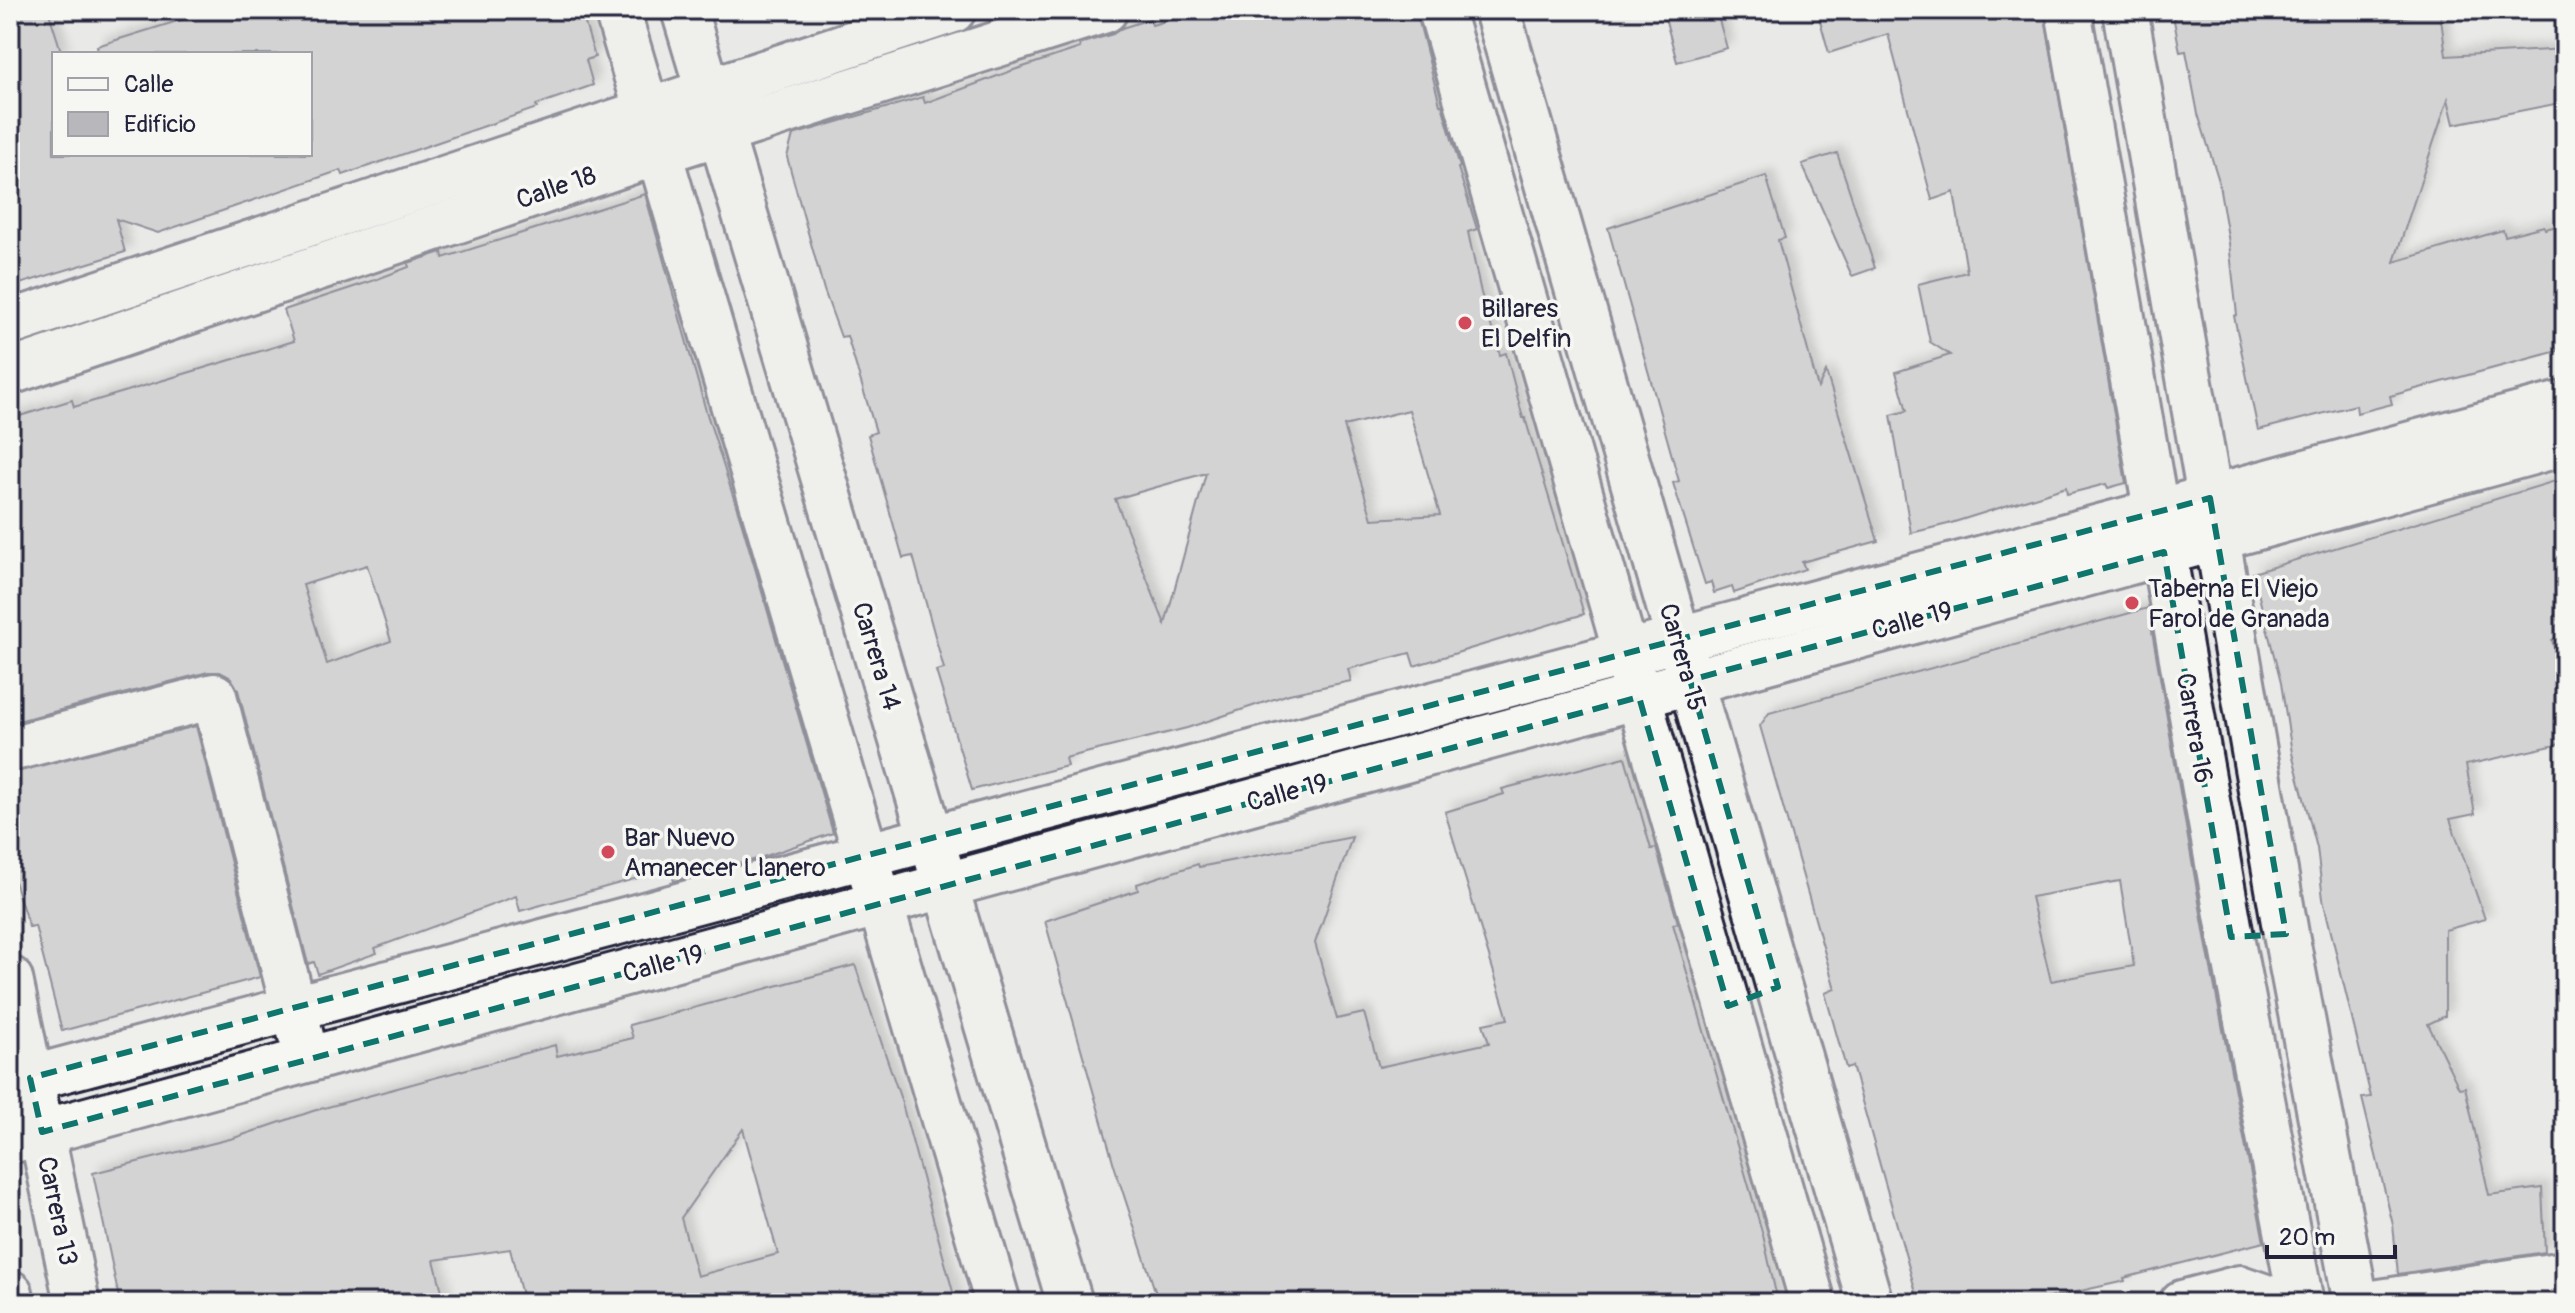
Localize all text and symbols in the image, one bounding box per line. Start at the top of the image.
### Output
legend [52,52,312,156]
text: Calle [124,70,173,99]
text: Edificio [124,110,196,139]
street label: Calle 18 [512,159,600,216]
place label: Billares El Delfin [1481,293,1572,355]
marker: Billares El Delfin [1456,314,1474,332]
place label: Taberna El Viejo Farol de Granada [2148,573,2330,635]
marker: Taberna El Viejo Farol de Granada [2123,594,2141,612]
street label: Calle 19 [1868,595,1956,647]
street label: Carrera 14 [844,598,908,714]
street label: Carrera 15 [1651,600,1713,715]
street label: Carrera 16 [2169,671,2219,786]
street label: Calle 19 [1243,767,1331,819]
place label: Bar Nuevo Amanecer Llanero [624,822,826,884]
marker: Bar Nuevo Amanecer Llanero [599,843,617,861]
street label: Calle 19 [619,938,707,990]
street label: Carrera 13 [30,1154,84,1269]
scale bar [2267,1209,2395,1259]
text: 20 m [2279,1223,2335,1252]

